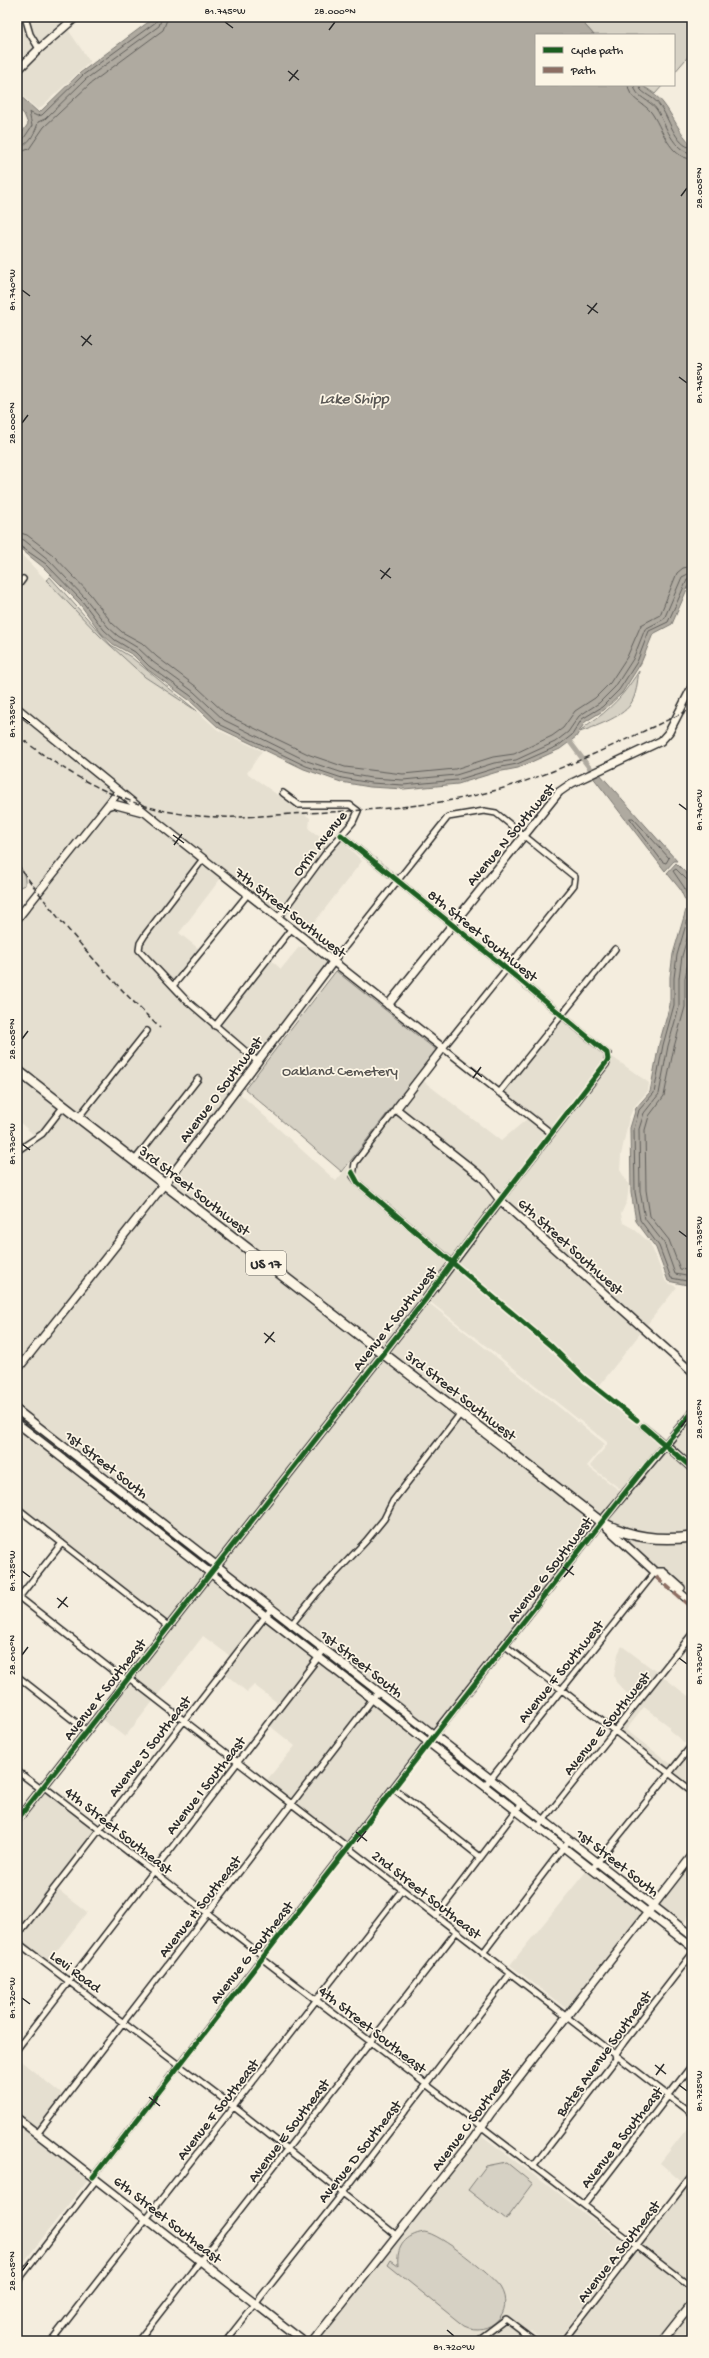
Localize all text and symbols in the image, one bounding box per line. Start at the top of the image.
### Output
text: 81.745°W [205,6,246,18]
text: 28.000°N [314,6,356,18]
legend [535,34,675,86]
text: Cycle path [571,45,624,59]
text: Path [570,65,596,79]
text: 28.005°N [694,167,706,209]
text: 81.740°W [7,269,19,311]
text: 81.745°W [694,362,706,403]
water label: Lake Shipp [319,391,390,410]
text: 28.000°N [7,402,19,444]
text: 81.735°W [7,696,19,738]
street label: Avenue N Southwest [463,779,561,890]
text: 81.740°W [694,789,706,831]
street label: Orrin Avenue [289,807,352,881]
street label: 7th Street Southwest [230,864,350,964]
street label: 8th Street Southwest [423,887,542,988]
text: 28.005°N [7,1018,19,1060]
street label: Avenue O Southwest [176,1032,268,1147]
park label: Oakland Cemetery [282,1063,399,1081]
text: 81.730°W [7,1123,19,1165]
street label: 3rd Street Southwest [134,1142,254,1242]
street label: 6th Street Southwest [513,1195,628,1301]
text: 81.735°W [694,1216,706,1258]
road number: US 17 [246,1251,286,1275]
street label: Avenue K Southwest [349,1262,443,1375]
street label: 3rd Street Southwest [400,1347,520,1447]
text: 28.015°N [694,1399,706,1439]
street label: 1st Street South [60,1427,151,1504]
street label: Avenue G Southwest [504,1513,598,1626]
text: 81.725°W [7,1550,19,1592]
street label: Avenue F Southwest [515,1616,610,1727]
street label: 1st Street South [315,1626,406,1703]
street label: Avenue K Southeast [60,1634,152,1745]
text: 28.010°N [7,1635,19,1675]
text: 81.730°W [694,1643,706,1685]
street label: Avenue E Southwest [560,1667,656,1780]
street label: Avenue J Southeast [105,1691,197,1802]
street label: Avenue I Southeast [163,1732,252,1839]
street label: 4th Street Southeast [60,1784,177,1880]
street label: 1st Street South [571,1825,662,1902]
street label: 2nd Street Southeast [367,1847,486,1945]
street label: Avenue H Southeast [155,1851,247,1962]
street label: Avenue G Southeast [207,1897,299,2008]
street label: Levi Road [46,1948,105,1998]
text: 81.720°W [7,1977,19,2019]
street label: 4th Street Southeast [314,1983,431,2079]
street label: Bates Avenue Southeast [552,1986,657,2121]
street label: Avenue F Southeast [173,2055,265,2164]
street label: Avenue C Southeast [428,2064,518,2175]
text: 81.725°W [694,2070,706,2112]
street label: Avenue E Southeast [245,2074,336,2187]
street label: Avenue B Southeast [577,2083,669,2192]
street label: Avenue D Southeast [315,2096,408,2207]
street label: 6th Street Southeast [109,2173,226,2270]
street label: Avenue A Southeast [574,2196,666,2307]
text: 28.015°N [7,2251,19,2291]
text: 81.720°W [433,2342,475,2354]

